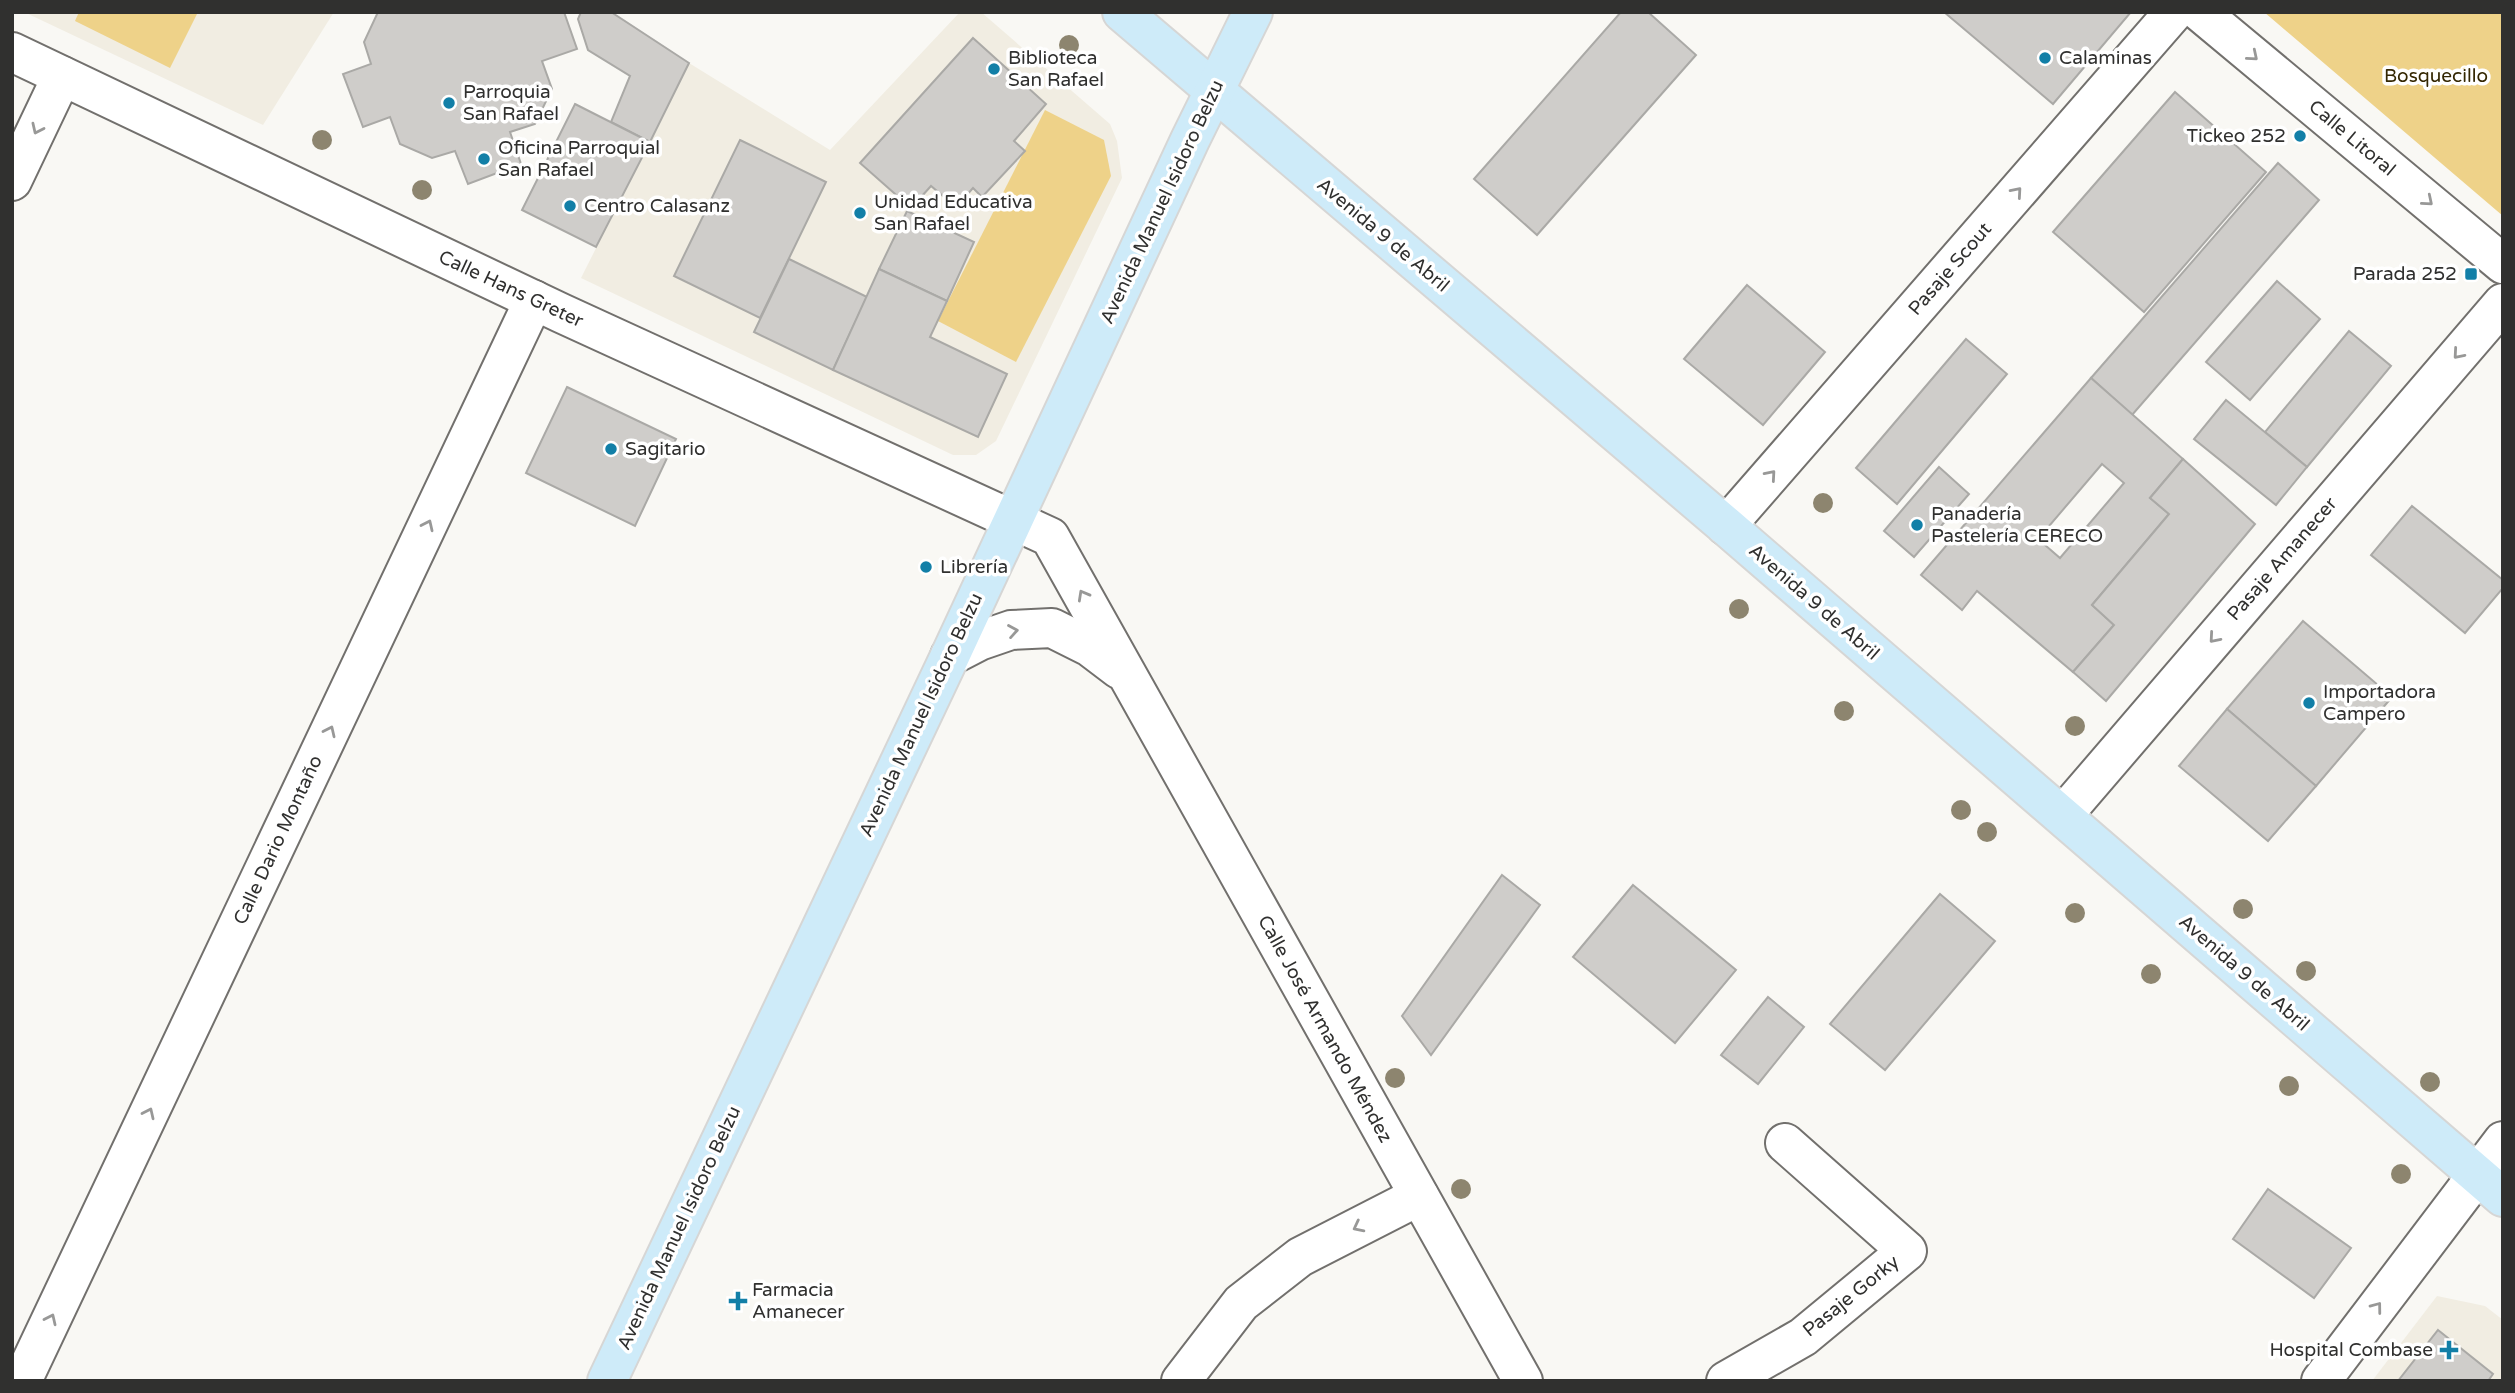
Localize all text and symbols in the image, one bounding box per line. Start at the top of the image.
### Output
place label: Biblioteca San Rafael [1008,47,1104,91]
place label: Calaminas [2059,47,2152,69]
one-way arrow [2244,48,2257,60]
marker: Calaminas [2037,50,2053,66]
marker: Biblioteca San Rafael [986,61,1002,77]
park label: Bosquecillo [2384,65,2488,87]
street label: Avenida Manuel Isidoro Belzu [1096,77,1228,327]
place label: Parroquia San Rafael [463,81,559,125]
marker: Parroquia San Rafael [441,95,457,111]
street label: Calle Litoral [2304,95,2400,181]
one-way arrow [31,122,45,134]
place label: Tickeo 252 [2187,125,2286,147]
marker: Tickeo 252 [2292,128,2308,144]
place label: Oficina Parroquial San Rafael [498,137,660,181]
marker: Oficina Parroquial San Rafael [476,151,492,167]
street label: Avenida 9 de Abril [1313,173,1453,297]
one-way arrow [2009,188,2021,201]
place label: Unidad Educativa San Rafael [874,191,1033,235]
one-way arrow [2420,193,2432,206]
place label: Centro Calasanz [584,195,730,217]
marker: Centro Calasanz [562,198,578,214]
marker: Unidad Educativa San Rafael [852,205,868,221]
street label: Pasaje Scout [1904,218,1996,320]
street label: Calle Hans Greter [435,246,587,332]
place label: Parada 252 [2353,263,2457,285]
marker: Parada 252 [2463,266,2479,282]
one-way arrow [2454,346,2466,359]
place label: Sagitario [625,438,706,460]
marker: Sagitario [603,441,619,457]
one-way arrow [1762,470,1775,483]
street label: Pasaje Amanecer [2223,492,2342,625]
place label: Panadería Pastelería CERECO [1931,503,2103,547]
marker: Panadería Pastelería CERECO [1909,517,1925,533]
one-way arrow [419,520,433,532]
street label: Avenida 9 de Abril [1744,539,1884,665]
place label: Librería [940,556,1008,578]
marker: Librería [918,559,934,575]
street label: Avenida Manuel Isidoro Belzu [855,590,987,840]
one-way arrow [1078,590,1091,603]
one-way arrow [1007,624,1019,639]
one-way arrow [2210,630,2222,643]
place label: Importadora Campero [2323,681,2436,725]
marker: Importadora Campero [2301,695,2317,711]
one-way arrow [322,726,336,738]
street label: Calle Dario Montaño [229,752,327,928]
street label: Avenida 9 de Abril [2174,910,2314,1036]
street label: Calle José Armando Méndez [1253,912,1397,1146]
street label: Avenida Manuel Isidoro Belzu [613,1103,745,1353]
one-way arrow [141,1108,155,1121]
one-way arrow [1353,1219,1365,1233]
street label: Pasaje Gorky [1799,1251,1903,1341]
place label: Farmacia Amanecer [752,1279,845,1323]
marker: Farmacia Amanecer [730,1293,746,1309]
one-way arrow [2369,1302,2382,1315]
one-way arrow [43,1314,57,1326]
place label: Hospital Combase [2269,1339,2433,1361]
marker: Hospital Combase [2439,1340,2459,1360]

